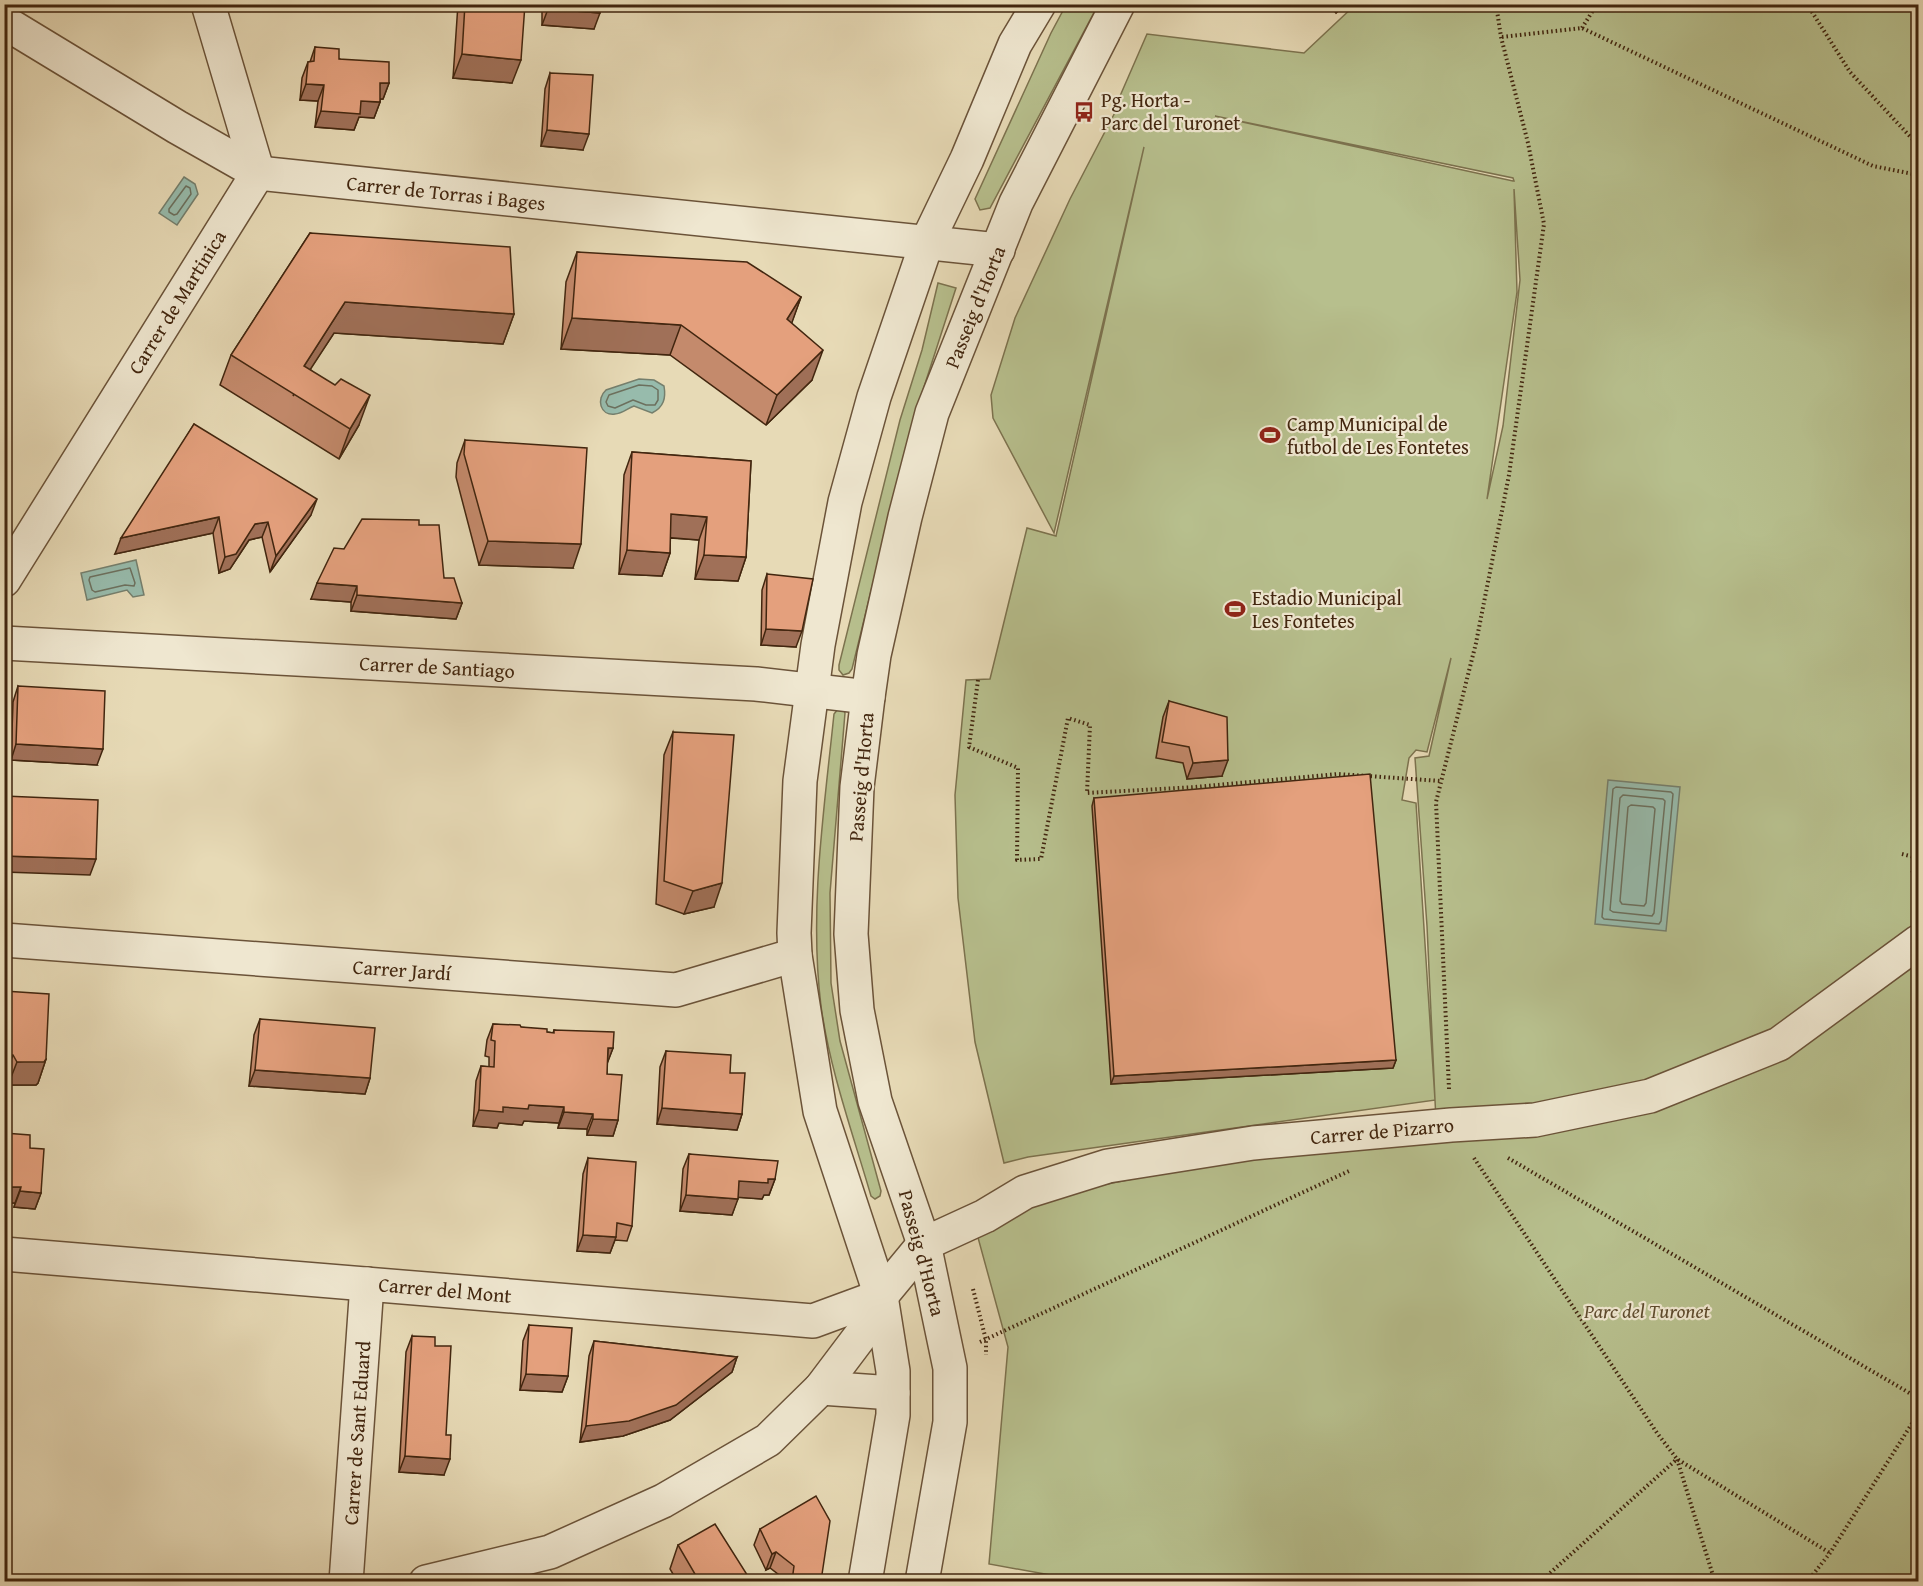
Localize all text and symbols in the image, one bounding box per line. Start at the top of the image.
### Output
place label: Pg. Horta - Parc del Turonet [1101,85,1240,137]
bus stop icon: Pg. Horta - Parc del Turonet [1072,100,1096,124]
street label: Carrer de Torras i Bages [345,168,547,217]
street label: Carrer de Martinica [121,224,233,379]
street label: Passeig d'Horta [937,241,1012,372]
place label: Camp Municipal de futbol de Les Fontetes [1287,409,1469,461]
sports icon: Camp Municipal de futbol de Les Fontetes [1258,423,1282,447]
place label: Estadio Municipal Les Fontetes [1252,583,1402,635]
sports icon: Estadio Municipal Les Fontetes [1223,597,1247,621]
street label: Carrer de Santiago [359,648,516,685]
street label: Passeig d'Horta [840,711,881,843]
street label: Carrer Jardí [352,952,453,987]
street label: Carrer de Pizarro [1309,1110,1455,1151]
street label: Passeig d'Horta [892,1187,953,1320]
street label: Carrer del Mont [377,1269,513,1310]
park label: Parc del Turonet [1583,1296,1711,1325]
street label: Carrer de Sant Eduard [336,1340,377,1526]

